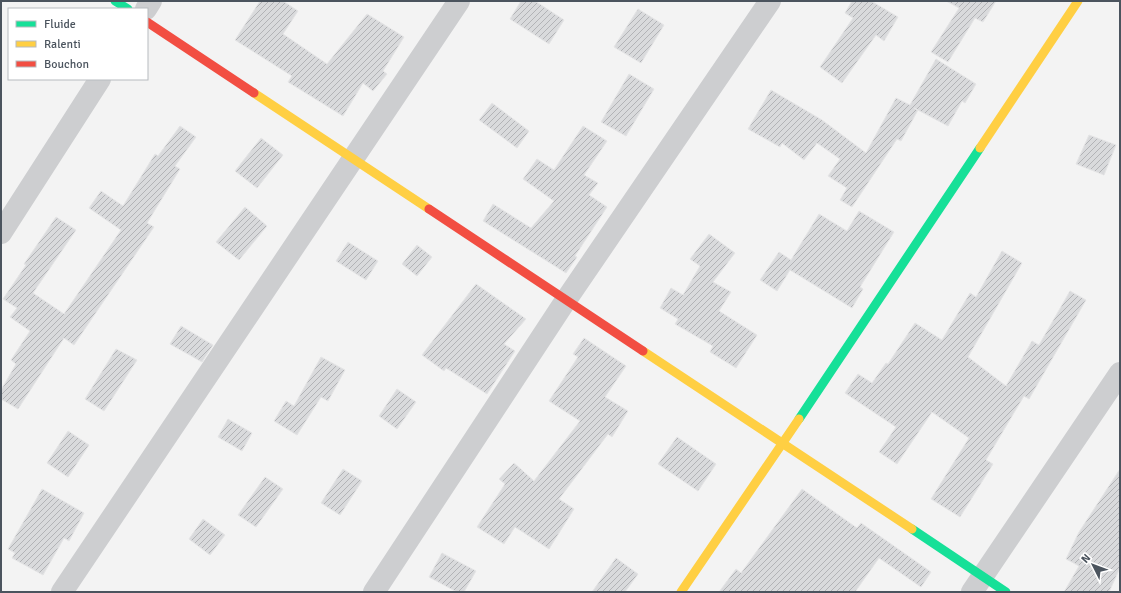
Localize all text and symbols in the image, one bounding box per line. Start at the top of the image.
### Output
legend [8,8,148,80]
text: Fluide [44,17,76,32]
text: Ralenti [44,37,81,52]
text: Bouchon [44,57,89,72]
north arrow [1073,545,1113,585]
text: N [1079,551,1093,566]

